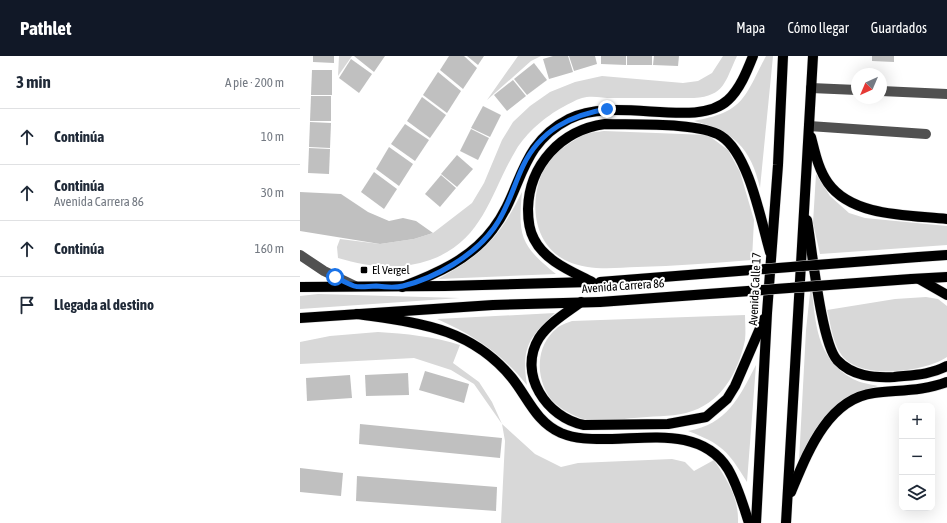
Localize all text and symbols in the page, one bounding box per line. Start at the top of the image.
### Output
text: Pathlet [20,17,71,39]
text: Mapa [736,20,765,36]
text: Cómo llegar [787,20,849,36]
text: Guardados [871,20,927,36]
north arrow [851,68,887,104]
text: 3 min [16,72,51,92]
text: A pie · 200 m [225,75,284,90]
route end [598,100,616,118]
icon: ahead [16,126,38,148]
text: Continúa [54,128,104,145]
text: 10 m [261,129,284,144]
text: Continúa [54,177,104,194]
icon: ahead [16,182,38,204]
text: 30 m [261,185,284,200]
text: Avenida Carrera 86 [54,194,144,209]
icon: ahead [16,238,38,260]
text: Continúa [54,240,104,257]
text: 160 m [255,241,284,256]
street label: Avenida Calle 17 [746,252,764,326]
place label: El Vergel [372,263,410,277]
marker: El Vergel [359,265,369,275]
route start [326,268,344,286]
street label: Avenida Carrera 86 [581,276,665,296]
icon: arrive [16,294,38,316]
text: Llegada al destino [54,296,154,313]
map controls [899,403,935,511]
button: + [899,403,935,439]
button: − [899,439,935,475]
button: layers [899,475,935,511]

